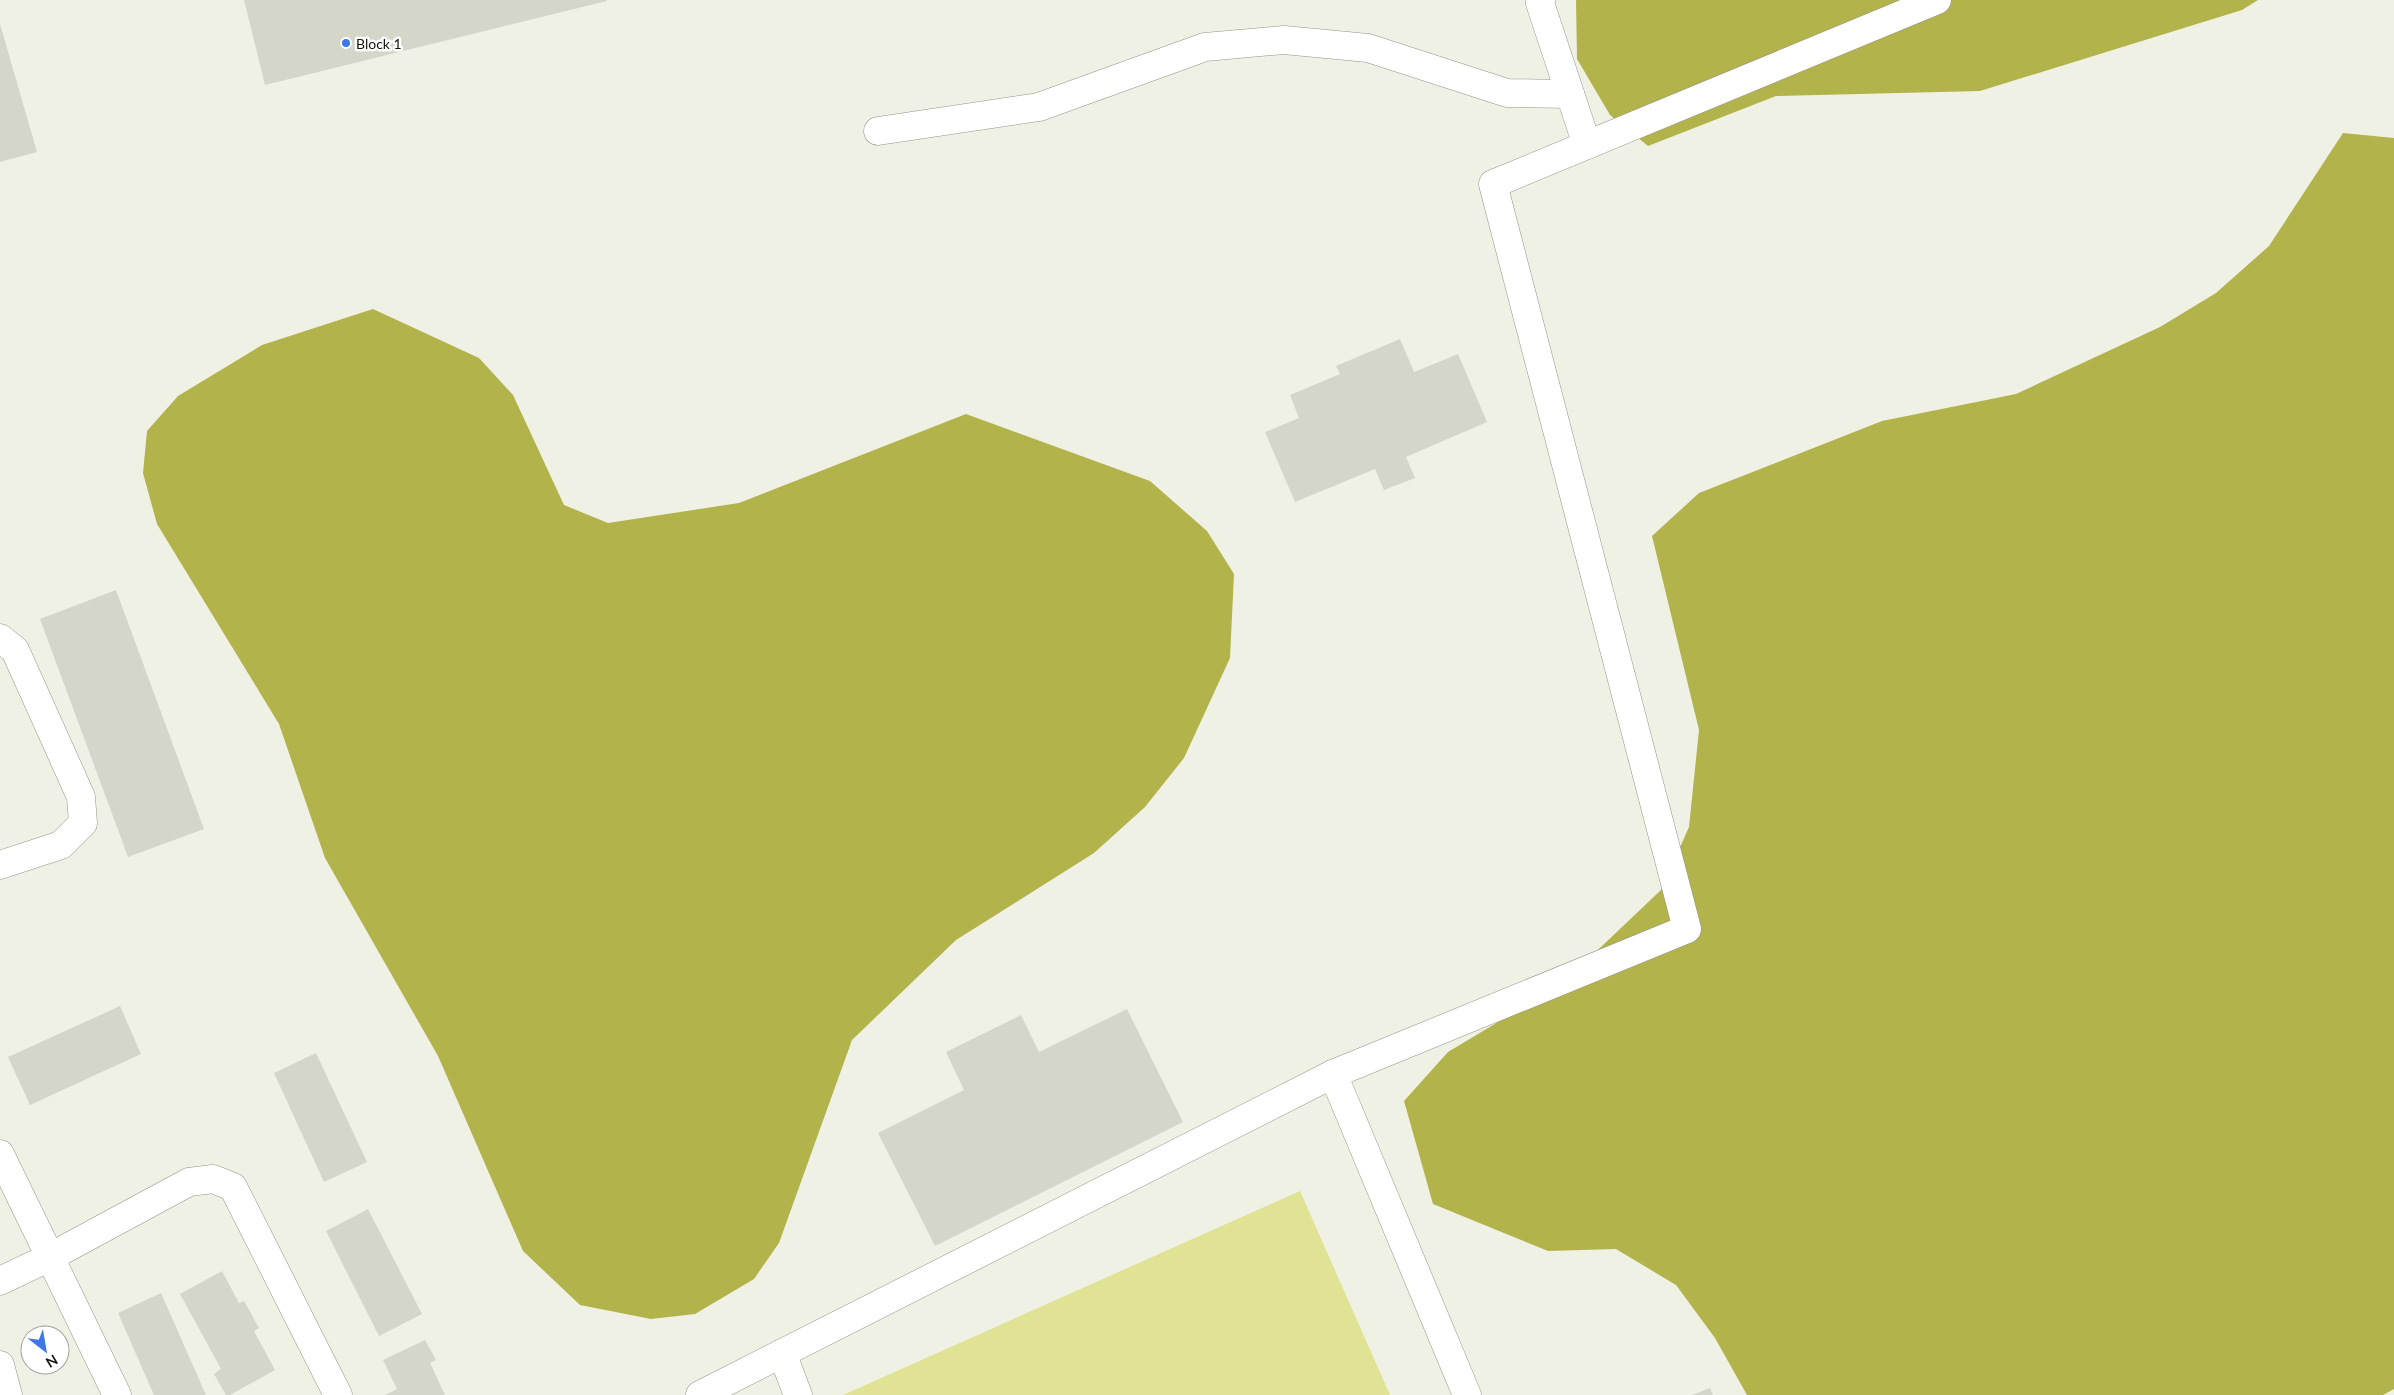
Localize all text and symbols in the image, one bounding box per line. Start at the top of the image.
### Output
place label: Block 1 [356,35,402,52]
marker: Block 1 [340,37,352,49]
north arrow [20,1325,70,1375]
text: N [43,1352,61,1372]

